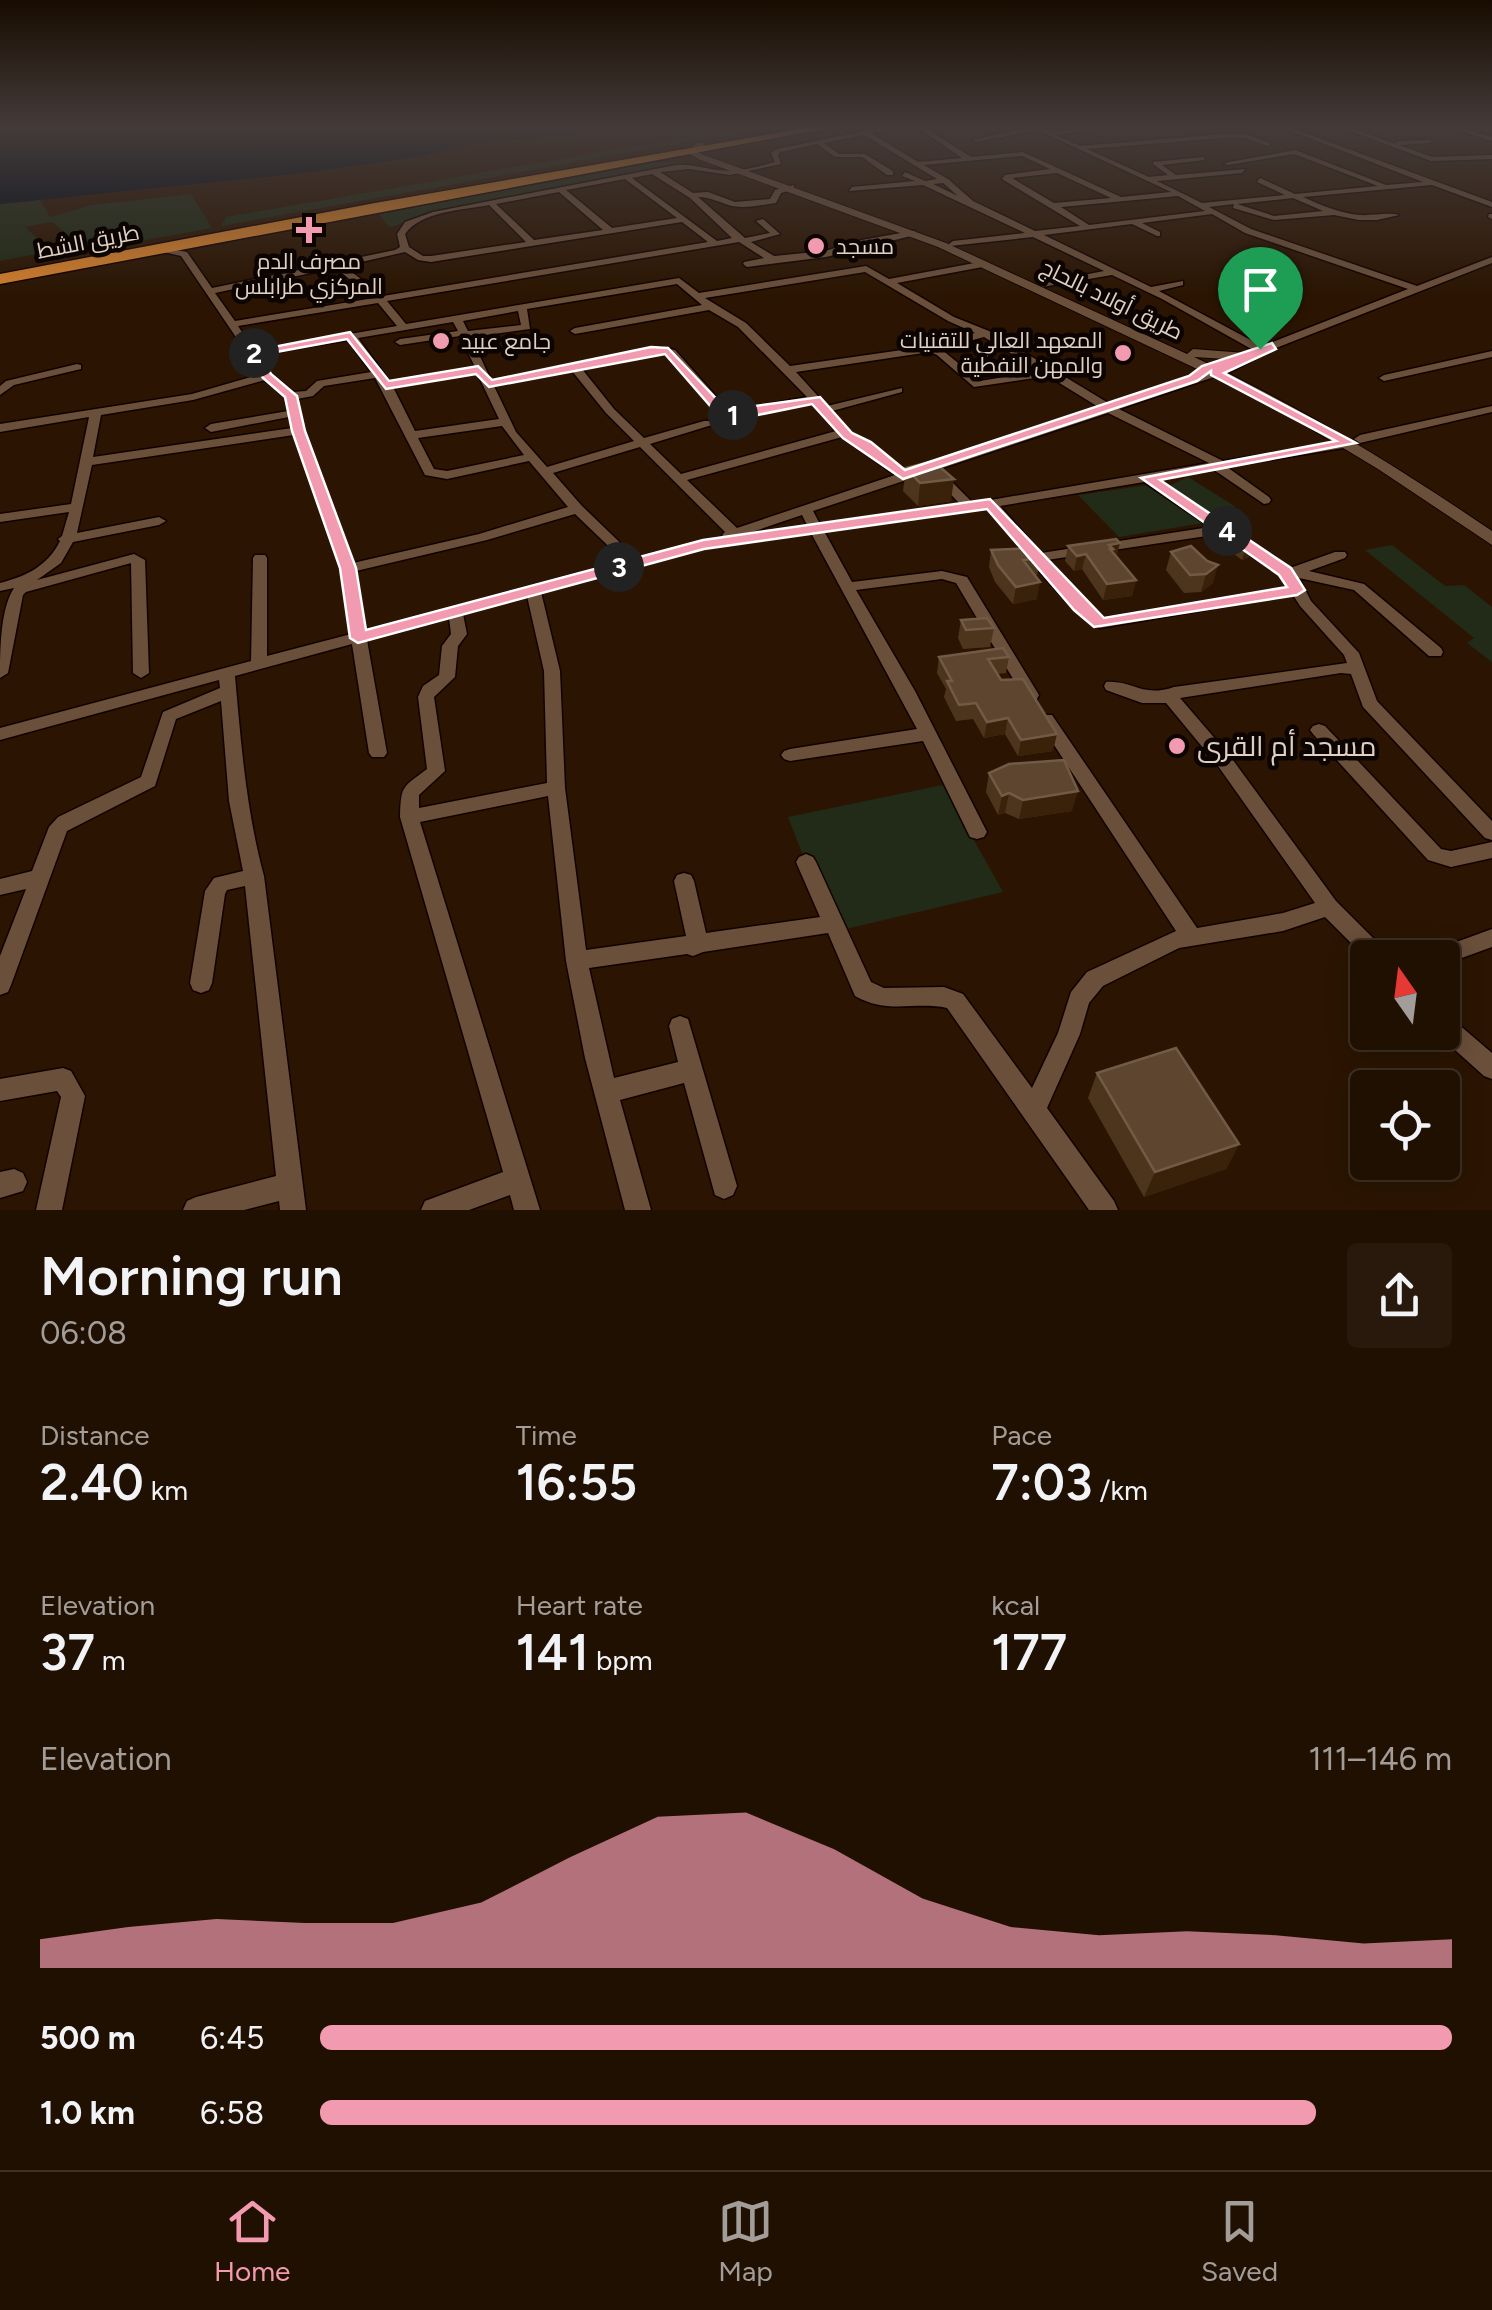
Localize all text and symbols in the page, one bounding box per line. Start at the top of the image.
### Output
marker: مصرف الدم المركزي طرابلس [296,217,322,243]
street label: طريق الشط [34,218,142,265]
place label: مسجد [836,233,894,260]
marker: مسجد [805,235,827,257]
pin [1218,247,1303,350]
place label: مصرف الدم المركزي طرابلس [235,248,383,303]
street label: طريق أولاد بالحاج [1036,253,1187,346]
icon: arrive [1233,262,1288,317]
place label: المعهد العالي للتقنيات والمهن النفطية [900,327,1103,379]
pin: 2 [229,328,279,378]
place label: جامع عبيد [461,328,551,356]
marker: جامع عبيد [430,330,452,352]
text: 2 [246,336,262,370]
marker: المعهد العالي للتقنيات والمهن النفطية [1112,342,1134,364]
pin: 1 [708,390,758,440]
text: 1 [727,398,739,432]
pin: 4 [1202,506,1252,556]
text: 4 [1218,514,1236,548]
pin: 3 [594,542,644,592]
text: 3 [611,550,627,584]
place label: مسجد أم القرى [1197,729,1376,766]
marker: مسجد أم القرى [1166,735,1188,757]
north arrow [1350,940,1460,1050]
map controls [1350,940,1460,1180]
button: locate [1350,1070,1460,1180]
text: Morning run [40,1243,343,1309]
button: share [1347,1243,1452,1348]
text: 06:08 [40,1314,127,1352]
text: Distance [40,1418,150,1452]
text: Time [516,1418,577,1452]
text: Pace [991,1418,1052,1452]
text: 2.40 [40,1452,144,1513]
text: 16:55 [516,1452,637,1513]
text: 7:03 [991,1452,1093,1513]
text: km [144,1473,188,1507]
text: /km [1093,1473,1148,1507]
text: Elevation [40,1588,155,1622]
text: Heart rate [516,1588,643,1622]
text: kcal [991,1588,1040,1622]
text: 37 [40,1622,95,1683]
text: 141 [516,1622,589,1683]
text: 177 [991,1622,1067,1683]
text: m [95,1643,126,1677]
text: bpm [589,1643,653,1677]
text: Elevation [40,1740,172,1778]
text: 111–146 m [1308,1740,1452,1778]
text: 500 m [40,2019,136,2057]
text: 6:45 [200,2019,264,2057]
text: 1.0 km [40,2094,135,2132]
text: 6:58 [200,2094,264,2132]
tab: Home [214,2194,290,2288]
tab: Map [718,2194,773,2288]
tab: Saved [1201,2194,1278,2288]

